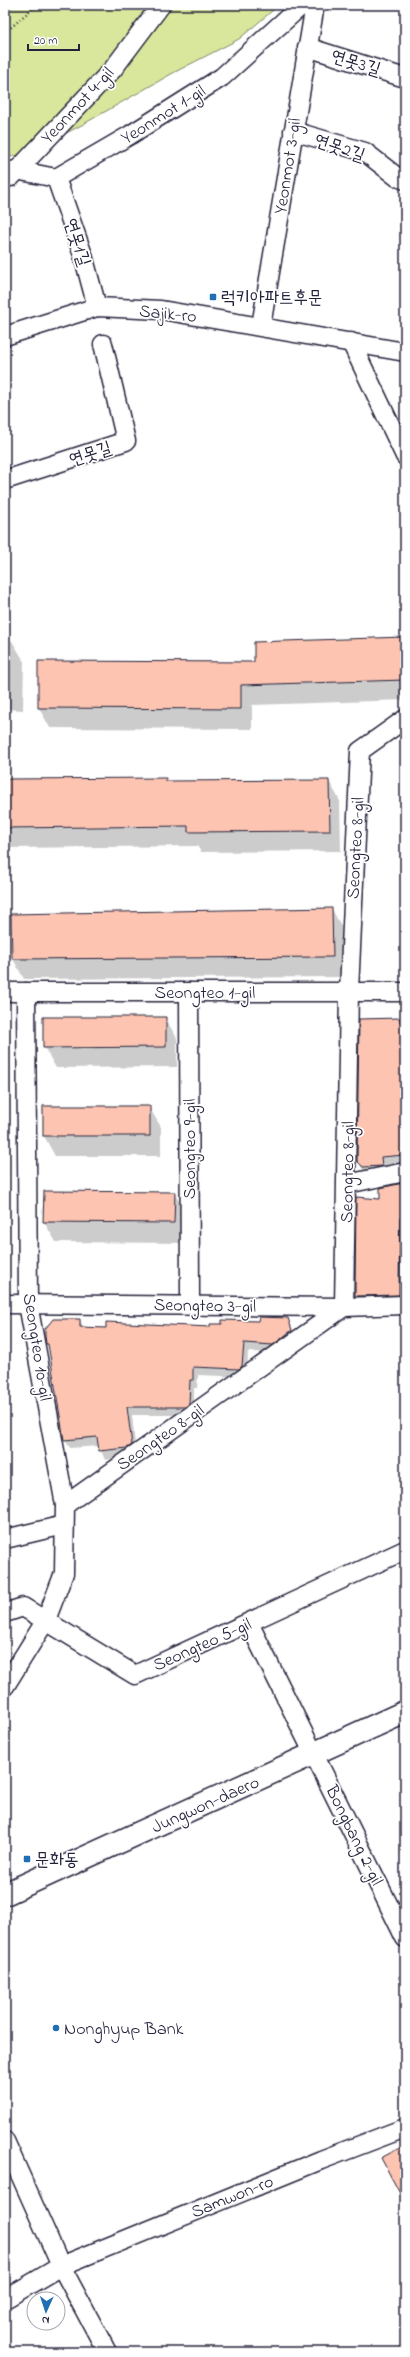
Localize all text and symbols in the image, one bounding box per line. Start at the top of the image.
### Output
scale bar [28,26,79,52]
text: 20 m [34,32,57,50]
street label: 연못3길 [327,44,384,84]
street label: Yeonmot 4-gil [36,62,122,151]
street label: Yeonmot 1-gil [117,79,212,153]
street label: Yeonmot 3-gil [269,116,310,216]
street label: 연못2길 [310,128,369,170]
street label: 연못1길 [56,215,96,271]
place label: 럭키아파트후문 [221,286,322,312]
marker: 럭키아파트후문 [208,292,218,302]
street label: Sajik-ro [138,299,198,331]
street label: 연못길 [66,436,116,474]
street label: Seongteo 8-gil [341,797,374,900]
street label: Seongteo 1-gil [155,981,255,1008]
street label: Seongteo 9-gil [178,1099,205,1199]
street label: Seongteo 8-gil [335,1121,364,1223]
street label: Seongteo 10-gil [14,1292,57,1403]
street label: Seongteo 3-gil [153,1293,256,1322]
street label: Seongteo 8-gil [112,1399,211,1479]
street label: Seongteo 5-gil [149,1613,257,1680]
street label: Jungwon-daero [148,1770,264,1842]
street label: Bongbang 2-gil [316,1781,389,1891]
place label: 문화동 [35,1848,78,1874]
marker: 문화동 [22,1854,32,1864]
place label: Nonghyup Bank [64,2017,184,2044]
marker: Nonghyup Bank [51,2023,61,2033]
street label: Samwon-ro [188,2170,278,2226]
north arrow [26,2291,66,2331]
text: N [41,2312,50,2328]

